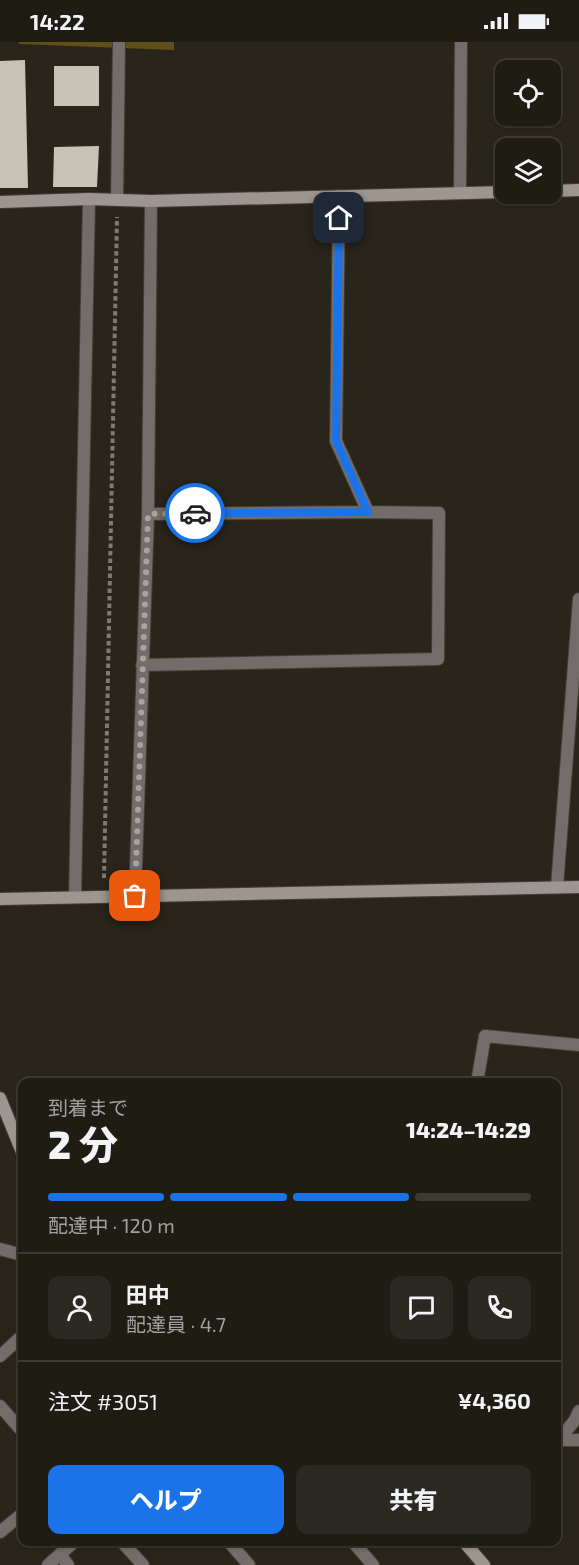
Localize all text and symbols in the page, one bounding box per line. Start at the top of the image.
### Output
text: 14:22 [30,8,85,34]
map controls [495,60,561,204]
button: locate [495,60,561,126]
button: layers [495,138,561,204]
pin [313,192,364,243]
icon: home [322,201,355,234]
courier [165,483,225,543]
icon: car [179,497,212,530]
pin [109,870,160,921]
icon: bag [118,879,151,912]
text: 到着まで [48,1095,128,1119]
text: 14:24–14:29 [406,1116,531,1142]
text: 2 分 [48,1120,118,1167]
text: 配達中 · 120 m [48,1213,175,1237]
button: person [48,1276,111,1339]
button: chat [390,1276,453,1339]
button: phone [468,1276,531,1339]
text: 田中 [126,1281,170,1307]
text: 配達員 · 4.7 [126,1312,226,1336]
text: ¥4,360 [458,1387,531,1413]
text: 注文 #3051 [48,1388,158,1414]
button: ヘルプ [48,1465,284,1534]
button: 共有 [296,1465,531,1534]

